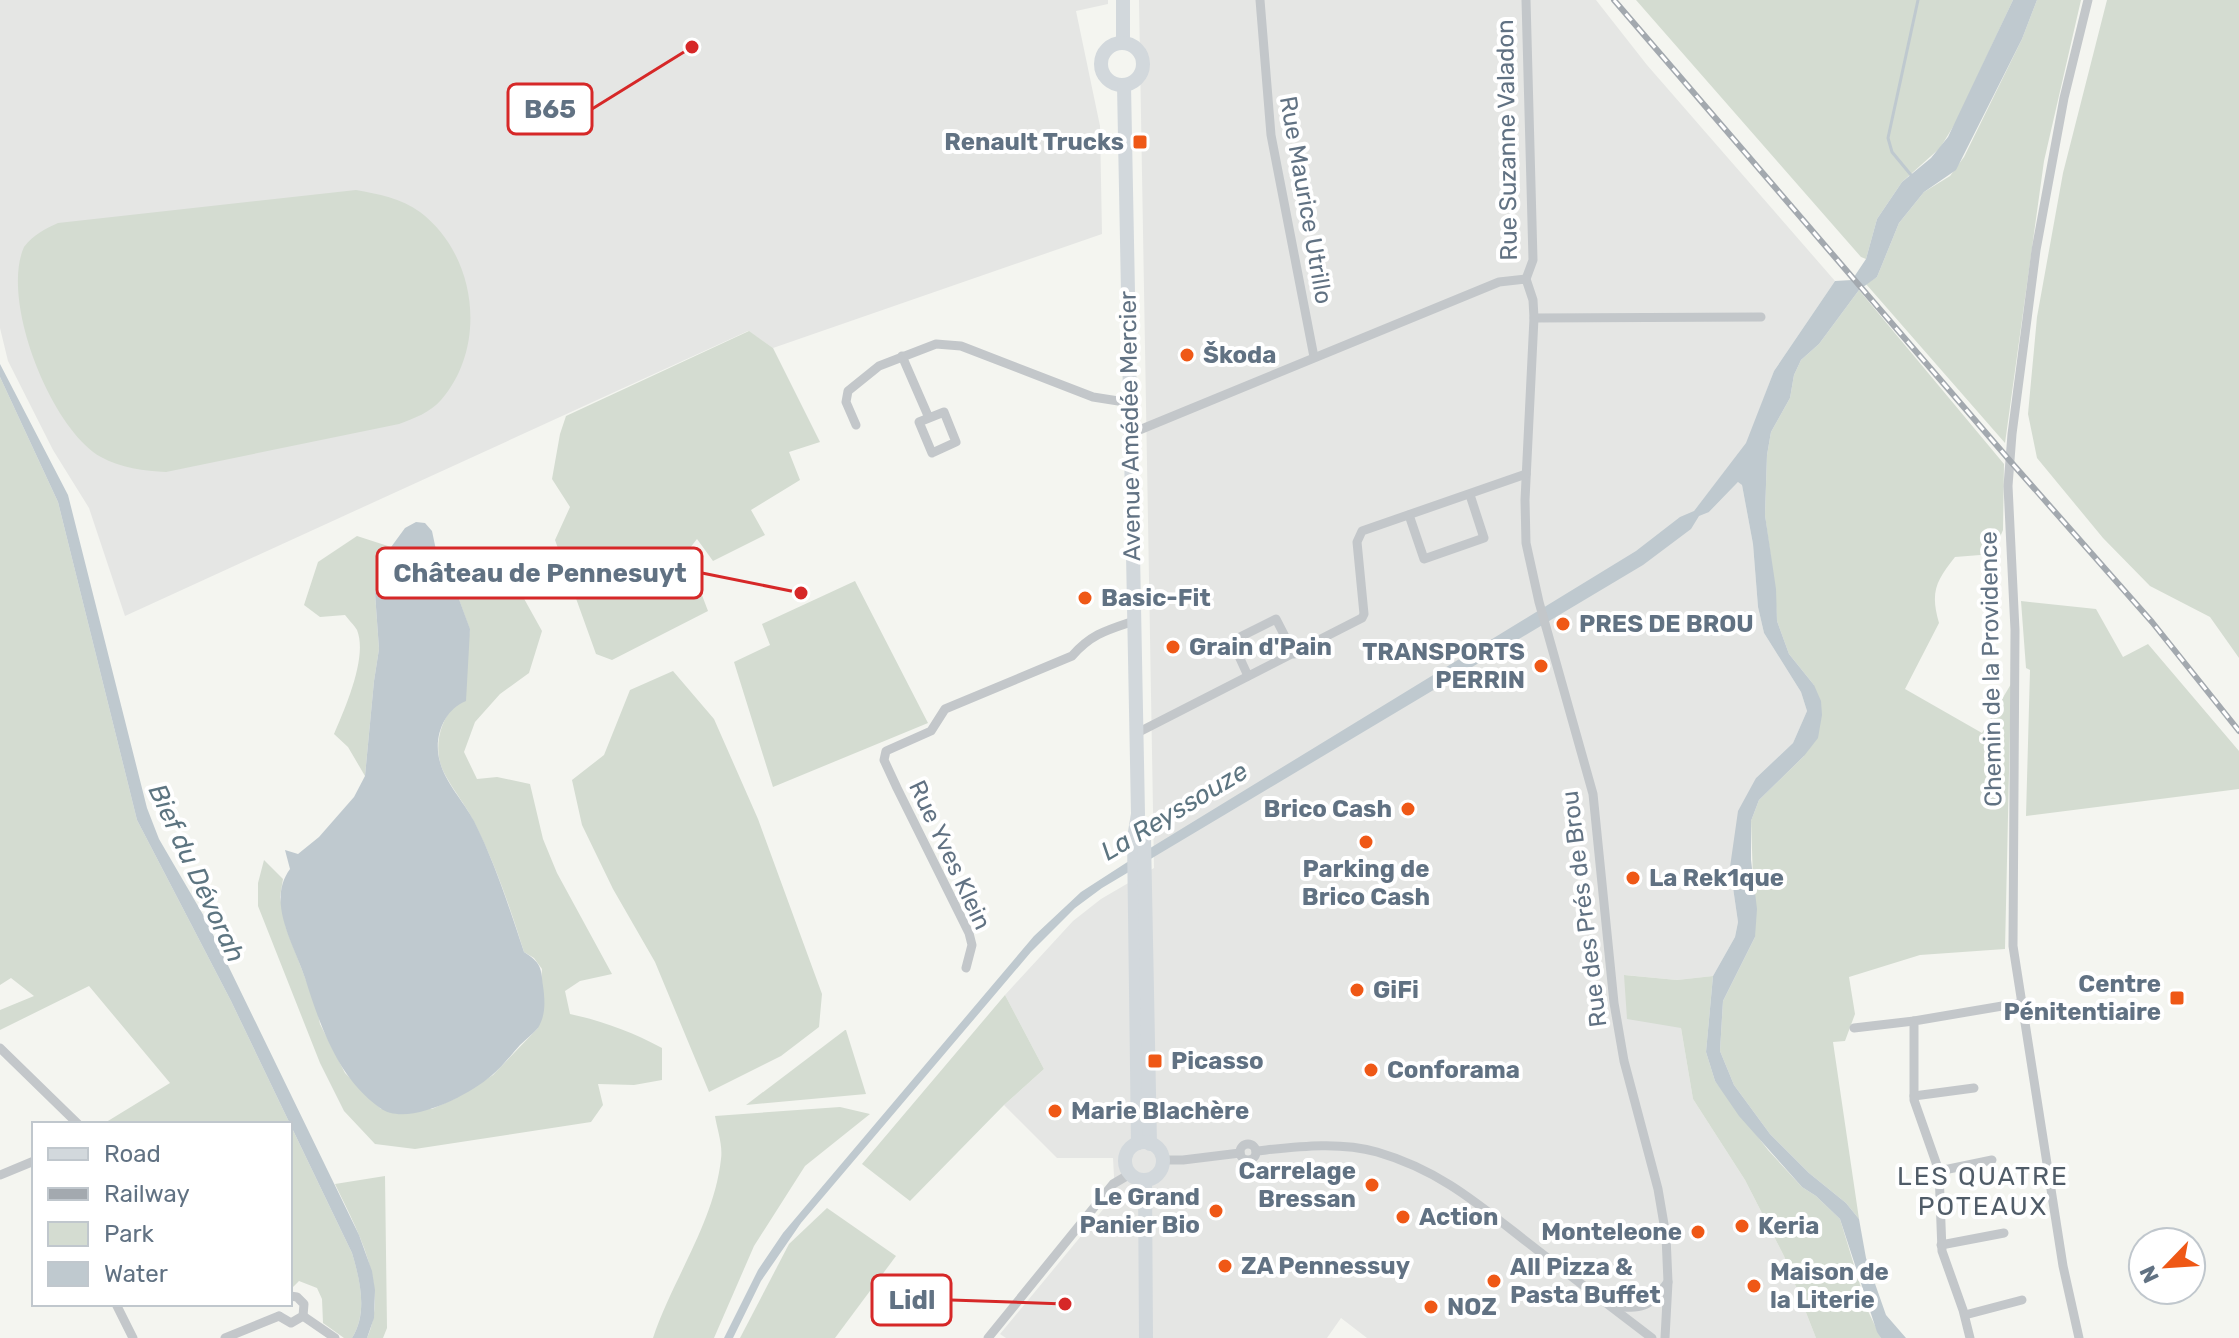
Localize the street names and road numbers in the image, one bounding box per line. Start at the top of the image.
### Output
street label: Rue Suzanne Valadon [1491,19,1523,261]
street label: Rue Maurice Utrillo [1274,94,1338,306]
street label: Avenue Amédée Mercier [1114,291,1146,561]
street label: Chemin de la Providence [1975,531,2007,807]
street label: Rue Yves Klein [903,776,997,934]
street label: Rue des Prés de Brou [1556,789,1612,1029]

